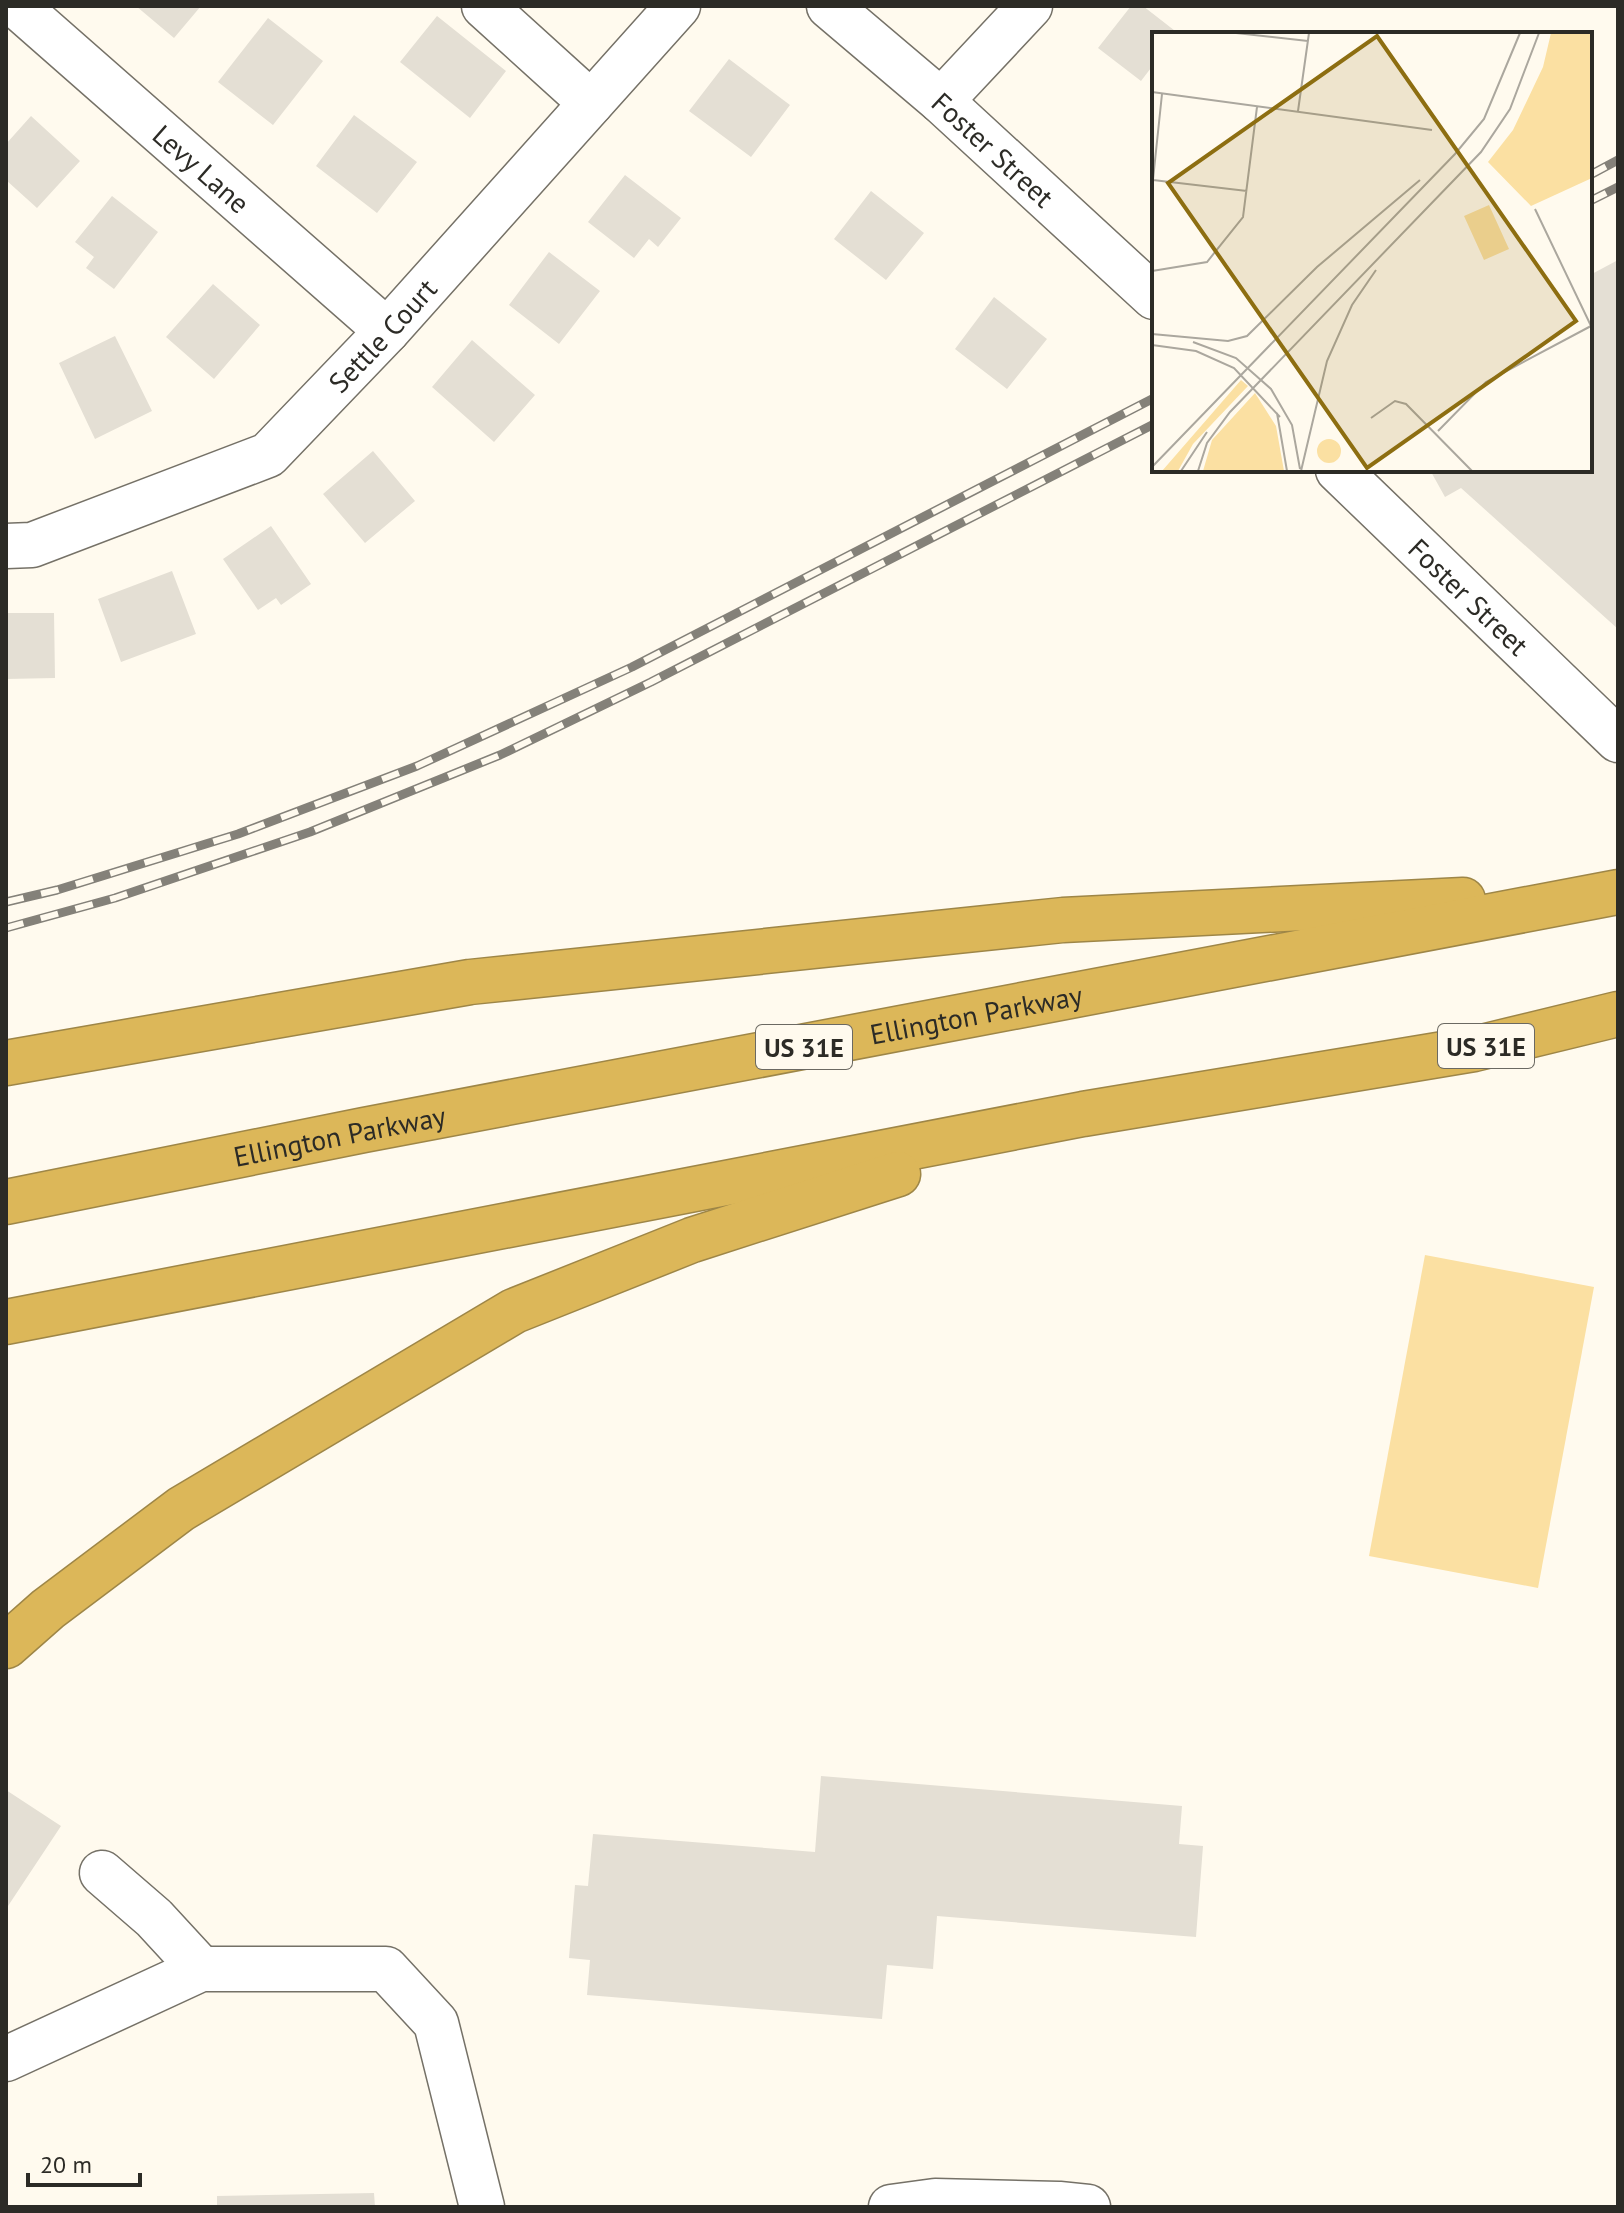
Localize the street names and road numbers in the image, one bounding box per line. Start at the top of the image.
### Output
street label: Foster Street [924,84,1063,215]
street label: Levy Lane [146,116,258,221]
street label: Settle Court [320,270,445,400]
street label: Foster Street [1401,530,1537,663]
street label: Ellington Parkway [867,976,1085,1052]
road number: US 31E [1438,1024,1534,1068]
road number: US 31E [756,1025,852,1069]
street label: Ellington Parkway [230,1096,449,1174]

